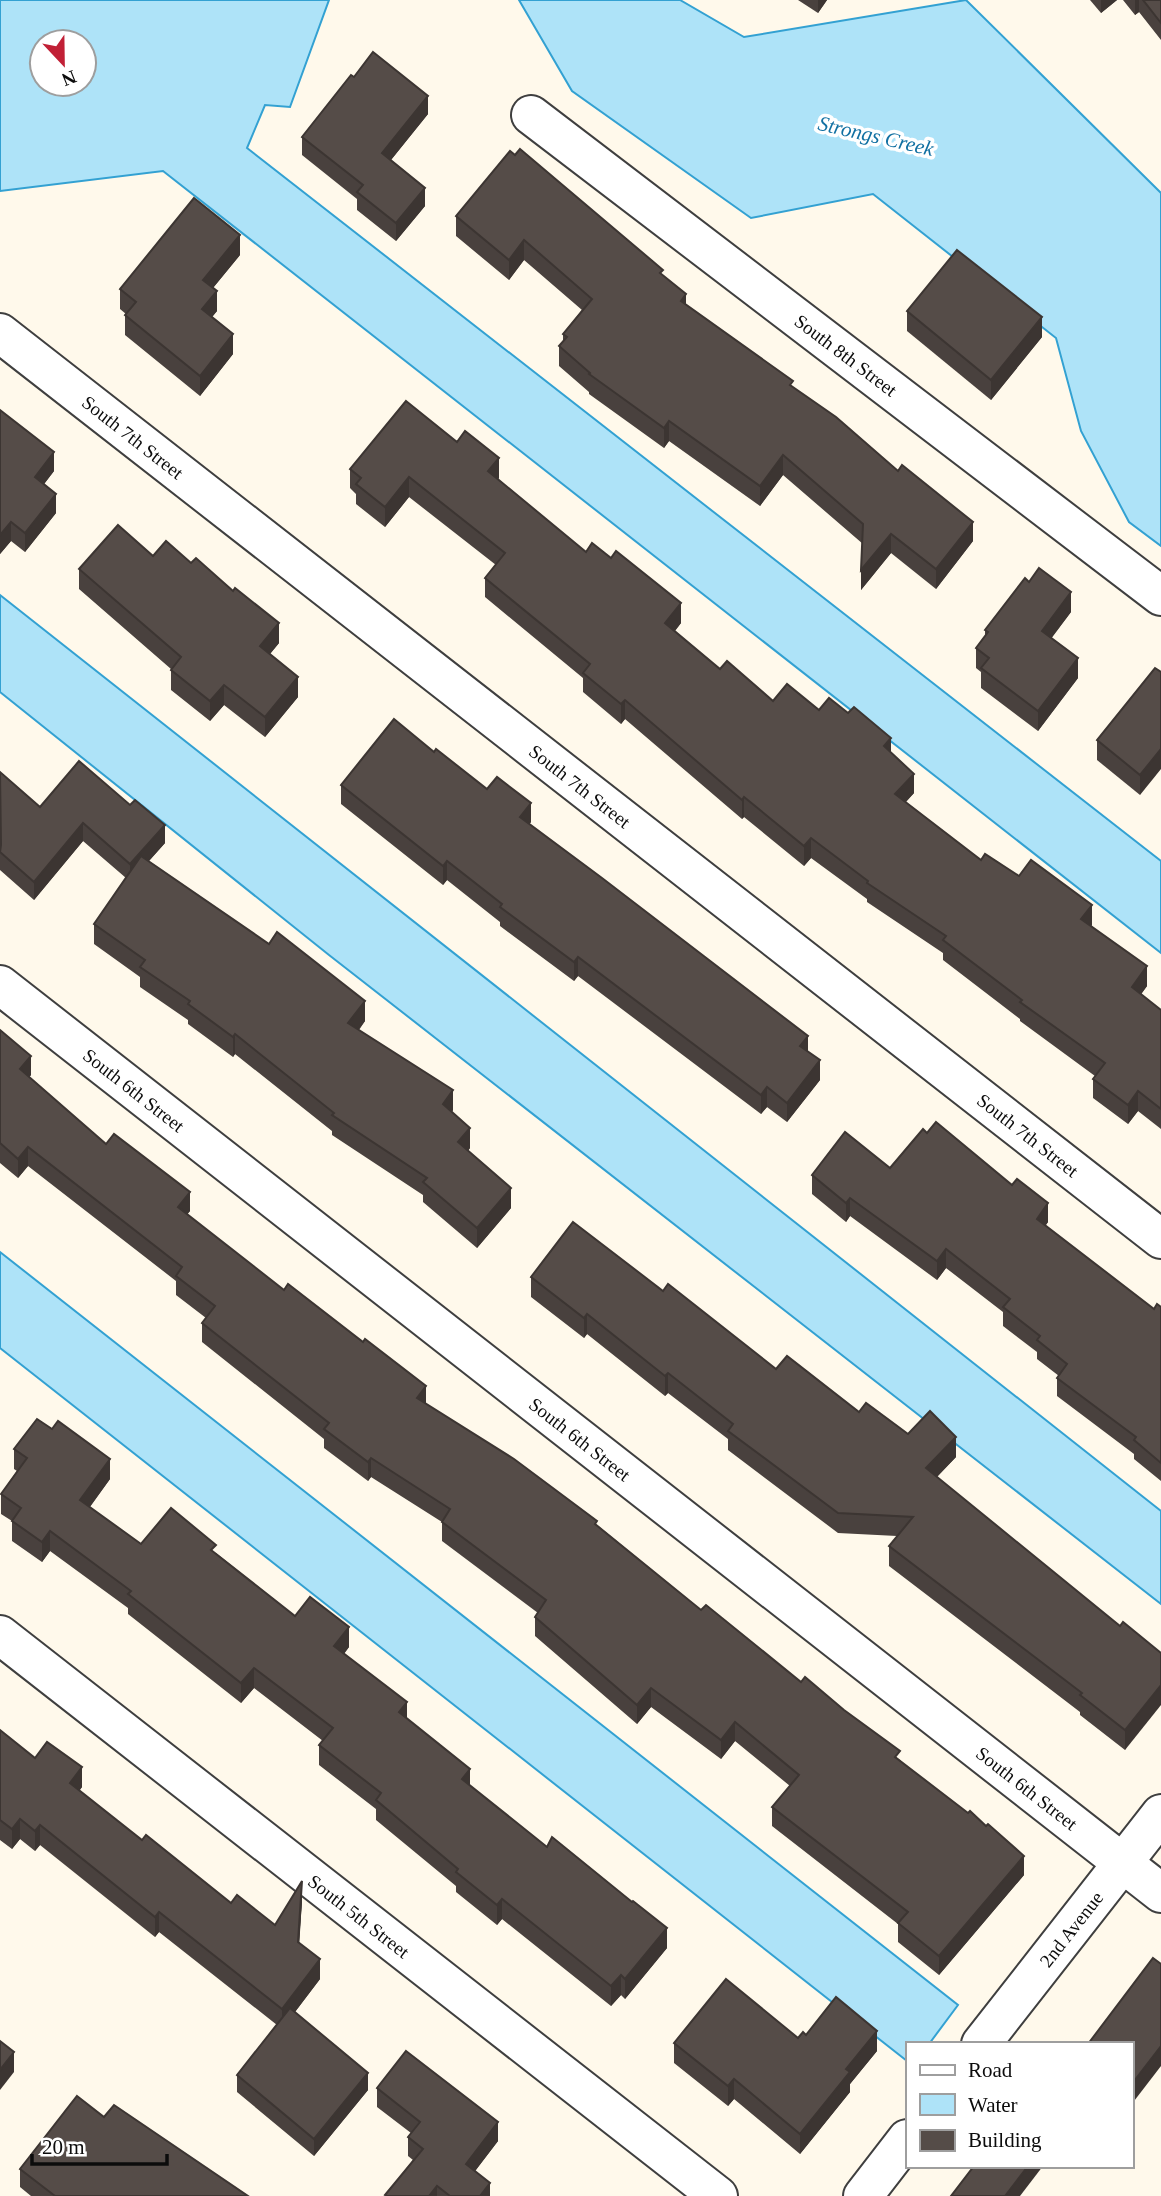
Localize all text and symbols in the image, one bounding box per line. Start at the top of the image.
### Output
north arrow [28,28,98,98]
text: N [59,66,79,91]
water label: Strongs Creek [816,111,937,161]
street label: South 8th Street [790,310,901,401]
street label: South 7th Street [78,391,188,484]
street label: South 7th Street [525,740,635,833]
street label: South 6th Street [79,1044,189,1137]
street label: South 7th Street [973,1089,1083,1182]
street label: South 6th Street [525,1393,635,1486]
street label: South 6th Street [972,1742,1082,1835]
street label: South 5th Street [304,1870,414,1963]
street label: 2nd Avenue [1035,1887,1107,1971]
legend [906,2042,1133,2168]
text: Road [968,2058,1013,2082]
text: Water [968,2093,1018,2117]
scale bar [32,2122,166,2166]
text: Building [968,2128,1042,2152]
text: 20 m [42,2135,85,2159]

